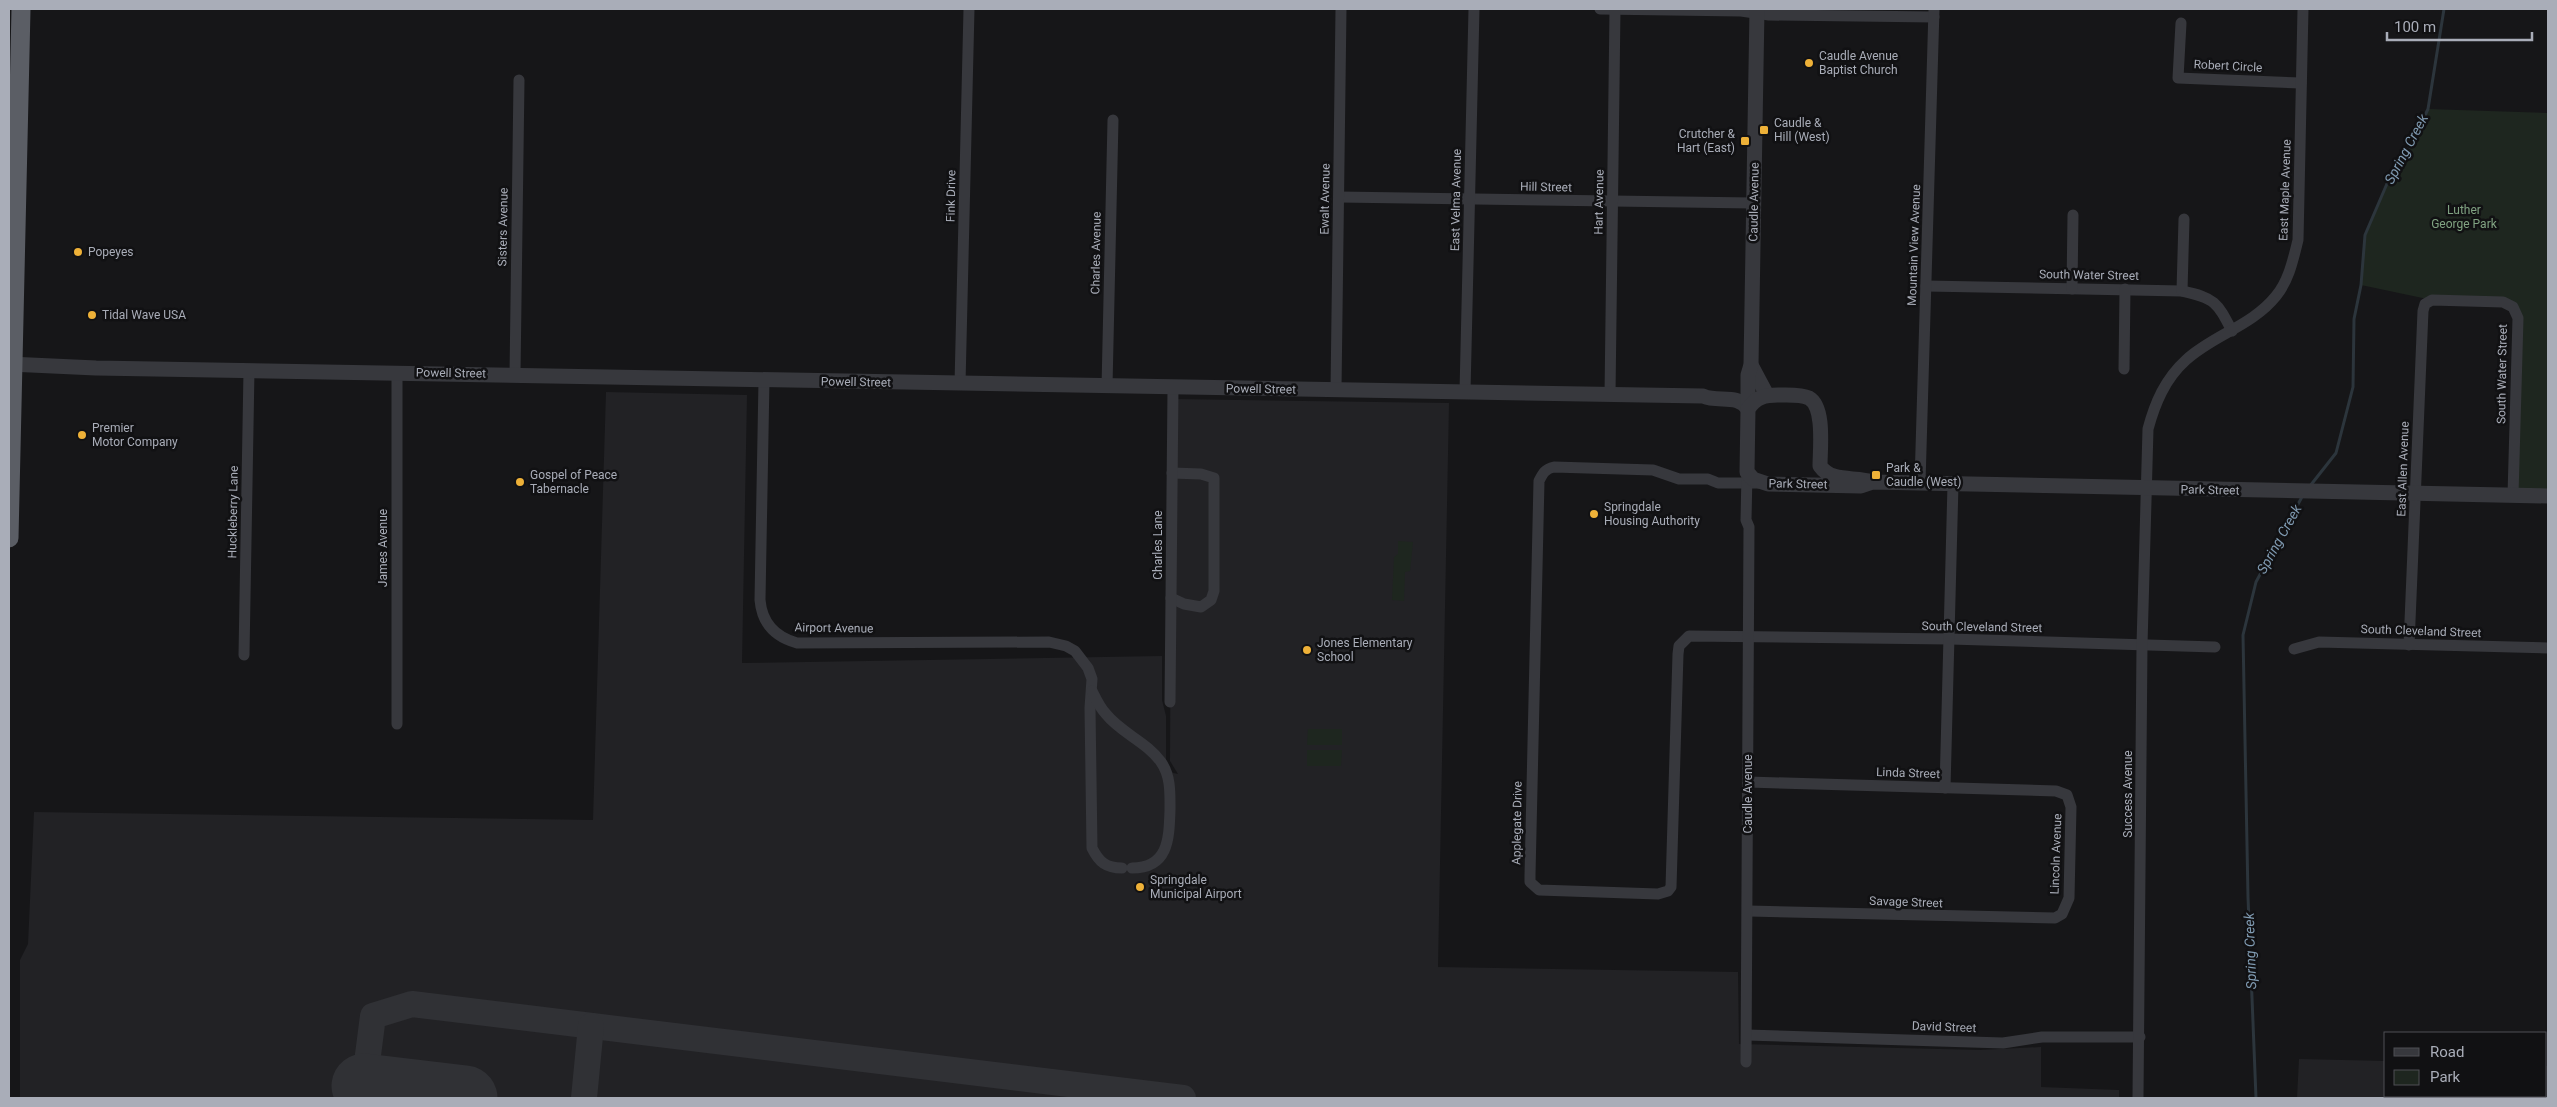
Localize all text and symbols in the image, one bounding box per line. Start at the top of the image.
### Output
scale bar [2387,10,2532,42]
text: 100 m [2394,18,2436,36]
place label: Caudle Avenue Baptist Church [1819,49,1898,77]
marker: Caudle Avenue Baptist Church [1803,57,1815,69]
street label: Robert Circle [2193,57,2263,75]
water label: Spring Creek [2381,110,2432,187]
place label: Caudle & Hill (West) [1774,116,1830,144]
marker: Caudle & Hill (West) [1758,124,1770,136]
place label: Crutcher & Hart (East) [1677,127,1736,155]
marker: Crutcher & Hart (East) [1739,135,1751,147]
street label: East Maple Avenue [2276,139,2294,241]
street label: East Velma Avenue [1448,149,1464,251]
street label: Caudle Avenue [1746,162,1762,242]
street label: Ewalt Avenue [1317,163,1333,235]
street label: Hart Avenue [1591,169,1607,235]
street label: Fink Drive [944,170,958,222]
street label: Hill Street [1520,180,1572,194]
street label: Mountain View Avenue [1905,184,1923,306]
street label: Sisters Avenue [495,187,511,267]
park label: Luther George Park [2431,203,2498,231]
street label: Charles Avenue [1088,212,1104,294]
place label: Popeyes [88,245,134,259]
marker: Popeyes [72,246,84,258]
street label: South Water Street [2039,267,2139,283]
place label: Tidal Wave USA [102,308,186,322]
marker: Tidal Wave USA [86,309,98,321]
street label: South Water Street [2494,324,2510,424]
street label: Powell Street [416,365,486,381]
street label: Powell Street [821,374,891,390]
street label: Powell Street [1226,381,1296,397]
place label: Premier Motor Company [92,421,178,449]
street label: East Allen Avenue [2394,421,2412,517]
marker: Premier Motor Company [76,429,88,441]
place label: Park & Caudle (West) [1886,461,1961,489]
street label: Huckleberry Lane [225,465,241,559]
place label: Gospel of Peace Tabernacle [530,468,617,496]
marker: Park & Caudle (West) [1870,469,1882,481]
marker: Gospel of Peace Tabernacle [514,476,526,488]
street label: Park Street [1768,476,1828,492]
street label: Park Street [2180,482,2240,498]
place label: Springdale Housing Authority [1604,500,1700,528]
water label: Spring Creek [2253,501,2305,576]
marker: Springdale Housing Authority [1588,508,1600,520]
street label: James Avenue [376,509,390,587]
street label: Charles Lane [1151,510,1165,580]
street label: South Cleveland Street [1922,619,2043,635]
street label: Airport Avenue [794,620,874,636]
street label: South Cleveland Street [2360,622,2482,640]
place label: Jones Elementary School [1317,636,1413,664]
marker: Jones Elementary School [1301,644,1313,656]
street label: Success Avenue [2121,750,2135,838]
street label: Caudle Avenue [1741,754,1755,834]
street label: Linda Street [1876,765,1940,781]
street label: Applegate Drive [1509,781,1525,865]
street label: Lincoln Avenue [2048,813,2064,895]
place label: Springdale Municipal Airport [1150,873,1242,901]
marker: Springdale Municipal Airport [1134,881,1146,893]
street label: Savage Street [1869,894,1943,910]
water label: Spring Creek [2241,911,2259,990]
street label: David Street [1912,1019,1977,1035]
legend [2384,1032,2547,1097]
text: Road [2430,1043,2464,1061]
text: Park [2430,1068,2461,1086]

